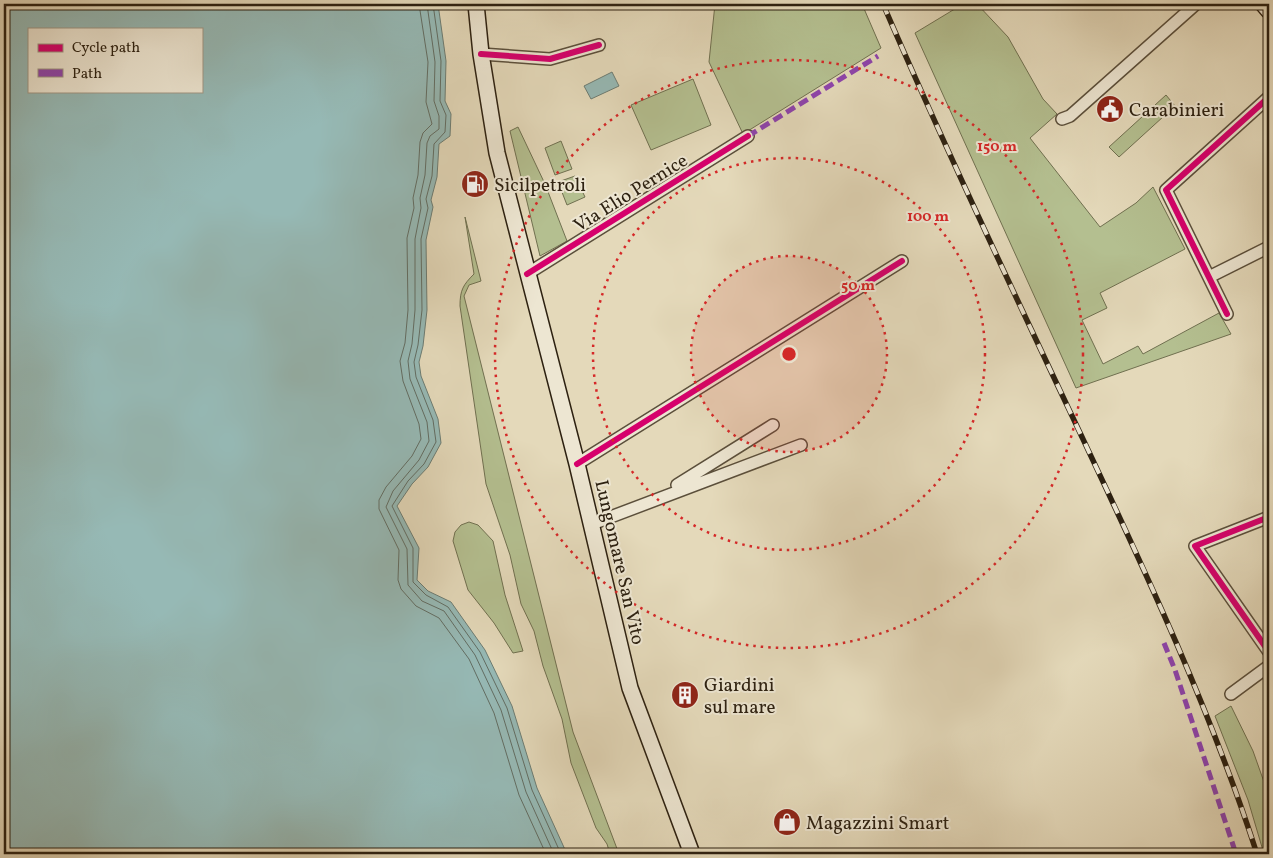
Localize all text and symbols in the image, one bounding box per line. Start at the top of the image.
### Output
legend [28,28,202,92]
text: Cycle path [72,38,140,59]
text: Path [72,64,102,85]
public building icon: Carabinieri [1095,94,1125,124]
place label: Carabinieri [1129,98,1224,124]
text: 150 m [977,137,1017,158]
street label: Via Elio Pernice [569,148,693,239]
fuel station icon: Sicilpetroli [460,169,490,199]
place label: Sicilpetroli [494,173,586,199]
text: 100 m [907,207,950,228]
text: 50 m [841,276,875,297]
centre of rings [780,345,798,363]
street label: Lungomare San Vito [587,477,651,647]
place label: Giardini sul mare [704,673,776,721]
building icon: Giardini sul mare [670,680,700,710]
shop icon: Magazzini Smart [772,807,802,837]
place label: Magazzini Smart [806,811,950,837]

